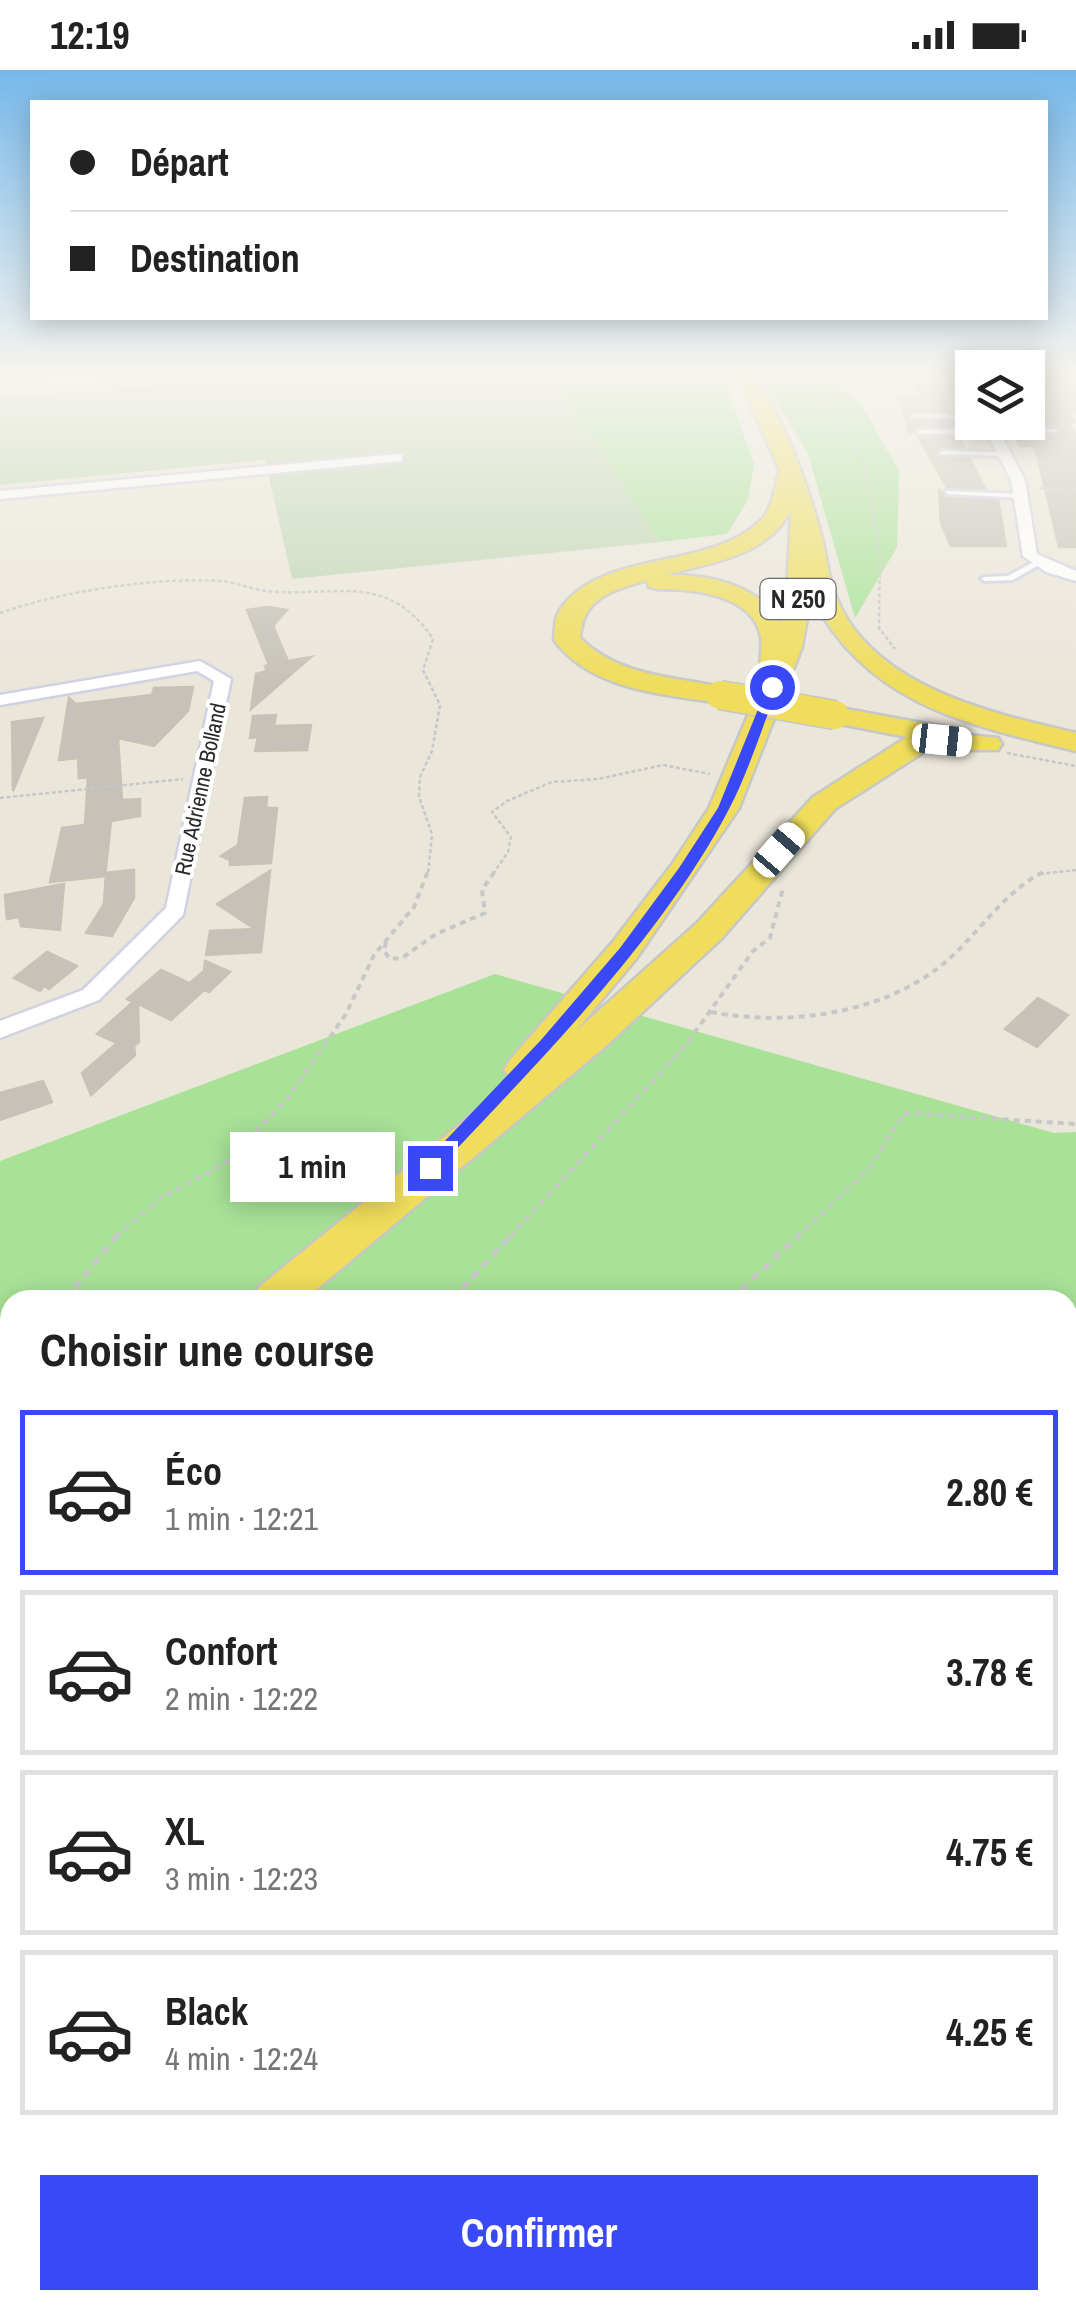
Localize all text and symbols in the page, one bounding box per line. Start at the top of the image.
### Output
text: 12:19 [50,10,130,61]
text: Départ [130,137,229,188]
text: Destination [130,233,300,284]
map controls [955,350,1045,440]
button: layers [955,350,1045,440]
road number: N 250 [760,579,836,619]
route start [750,665,795,710]
street label: Rue Adrienne Bolland [167,700,233,878]
car [911,722,973,758]
car [748,818,810,882]
callout: 1 min [230,1133,395,1203]
text: 1 min [278,1145,347,1188]
route end [408,1146,453,1191]
text: Choisir une course [40,1319,374,1380]
text: Éco [165,1446,222,1497]
icon: car [45,1448,135,1538]
text: 2.80 € [946,1467,1033,1518]
text: 1 min · 12:21 [165,1497,318,1540]
text: Confort [165,1626,277,1677]
icon: car [45,1628,135,1718]
text: 3.78 € [946,1647,1033,1698]
text: 2 min · 12:22 [165,1677,318,1720]
text: XL [165,1806,205,1857]
icon: car [45,1808,135,1898]
text: 4.75 € [946,1827,1033,1878]
text: 3 min · 12:23 [165,1857,318,1900]
text: Black [165,1986,248,2037]
icon: car [45,1988,135,2078]
text: 4.25 € [946,2007,1033,2058]
text: 4 min · 12:24 [165,2037,318,2080]
button: Confirmer [40,2175,1038,2290]

